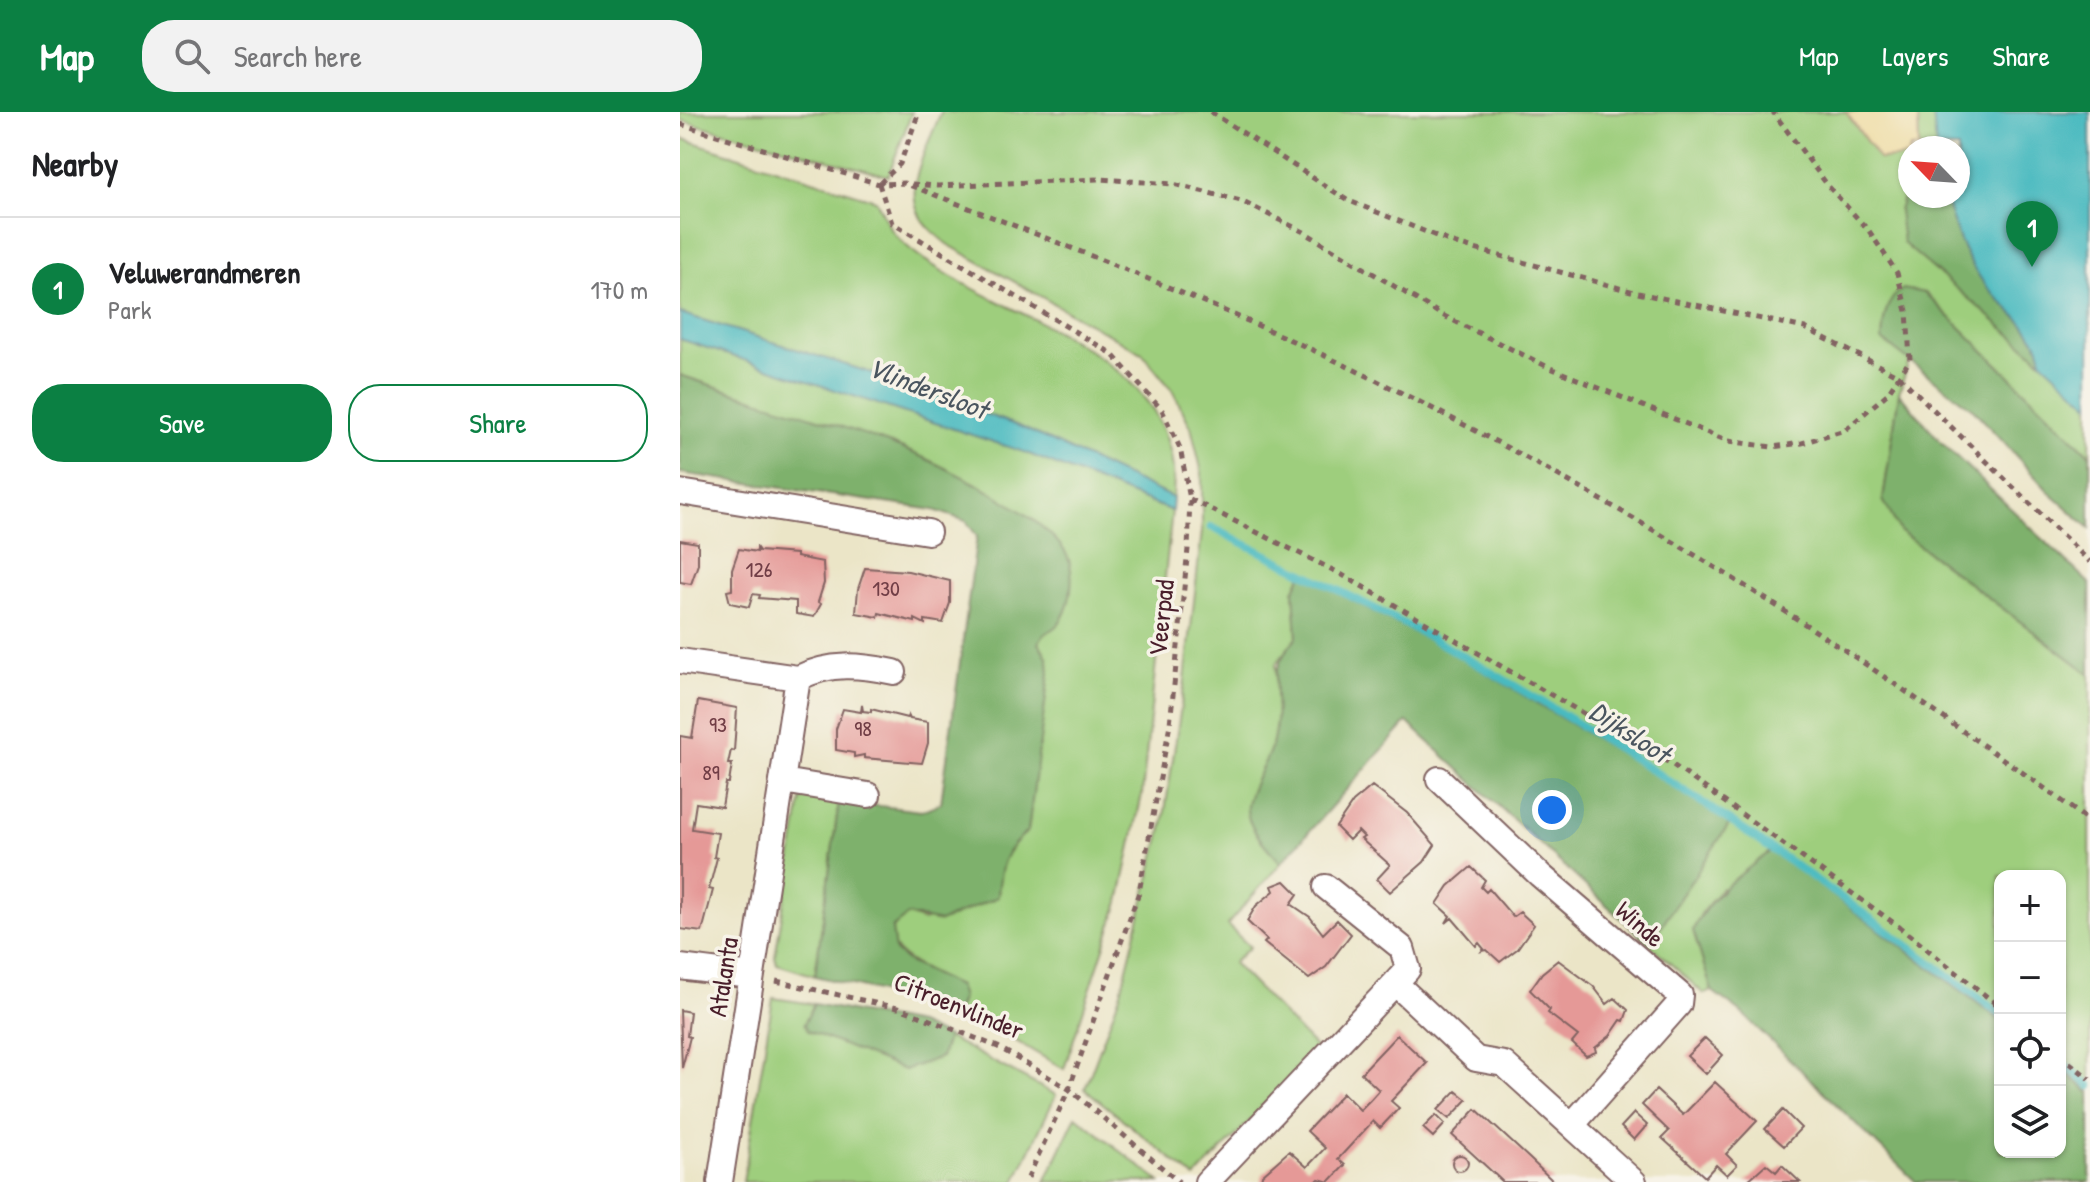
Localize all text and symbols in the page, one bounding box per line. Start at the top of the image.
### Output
search box [142,20,702,92]
text: Map [40,30,94,82]
icon: search [170,34,214,78]
text: Search here [234,36,362,76]
text: Map [1799,37,1839,75]
text: Layers [1883,37,1948,75]
text: Share [1992,37,2050,75]
north arrow [1898,136,1970,208]
text: Nearby [32,141,118,187]
pin: 1 [2006,201,2058,267]
text: Veluwerandmeren [108,252,301,292]
text: 1 [53,272,63,307]
text: 170 m [590,272,648,307]
text: Park [108,292,152,327]
water label: Vlindersloot [863,348,997,430]
button: Save [32,384,332,462]
button: Share [348,384,648,462]
house number: 126 [745,554,773,584]
house number: 130 [872,573,900,603]
street label: Veerpad [1139,578,1182,658]
water label: Dijksloot [1583,692,1681,774]
house number: 93 [709,709,727,739]
house number: 98 [854,713,872,743]
house number: 89 [702,757,720,787]
your location [1532,790,1572,830]
map controls [1994,870,2066,1158]
button: + [1994,870,2066,942]
street label: Winde [1608,893,1672,955]
street label: Atalanta [699,935,746,1019]
button: − [1994,942,2066,1014]
street label: Citroenvlinder [889,964,1029,1047]
button: locate [1994,1014,2066,1086]
button: layers [1994,1086,2066,1158]

